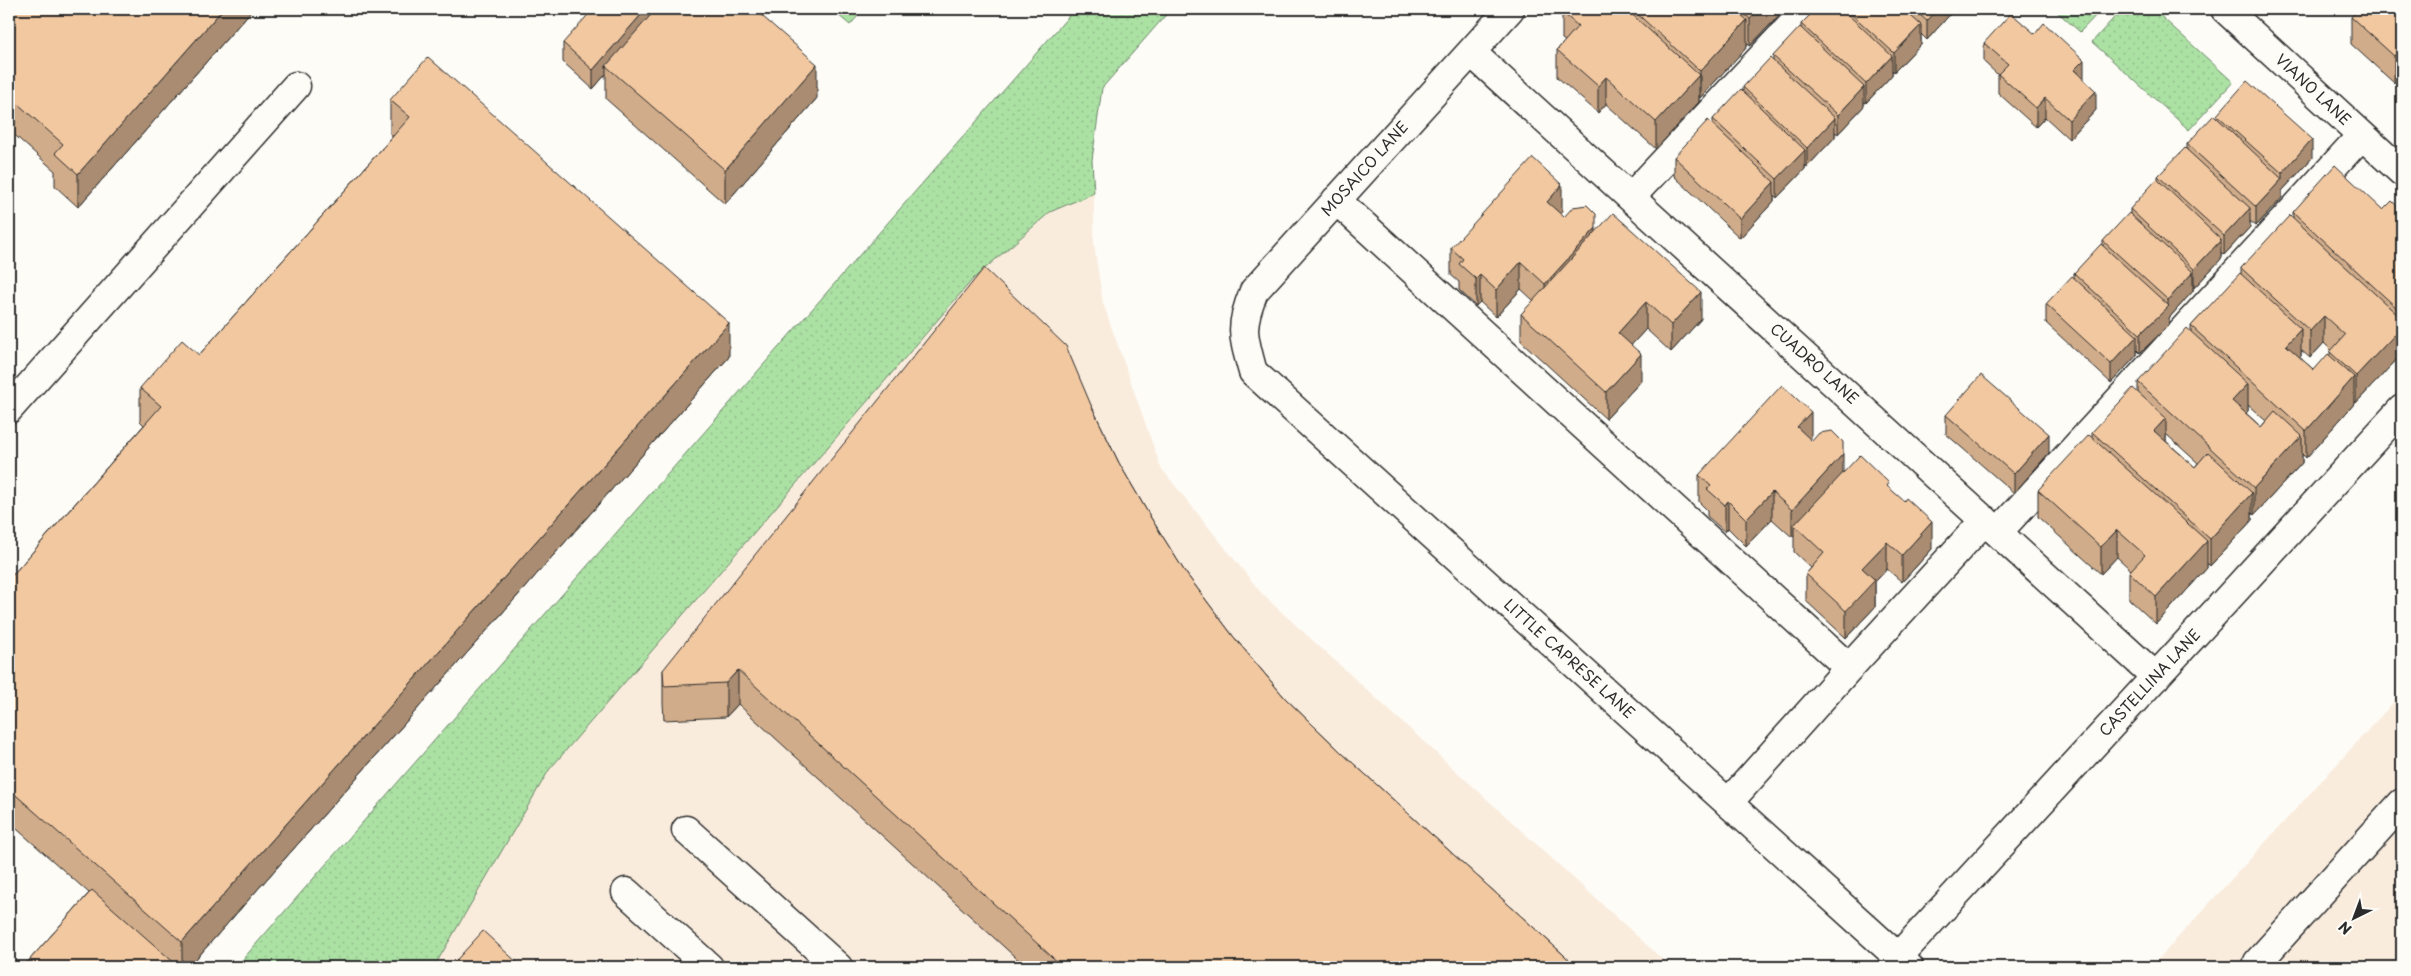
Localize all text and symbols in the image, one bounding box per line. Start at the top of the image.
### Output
street label: VIANO LANE [2271,48,2357,130]
street label: MOSAICO LANE [1315,115,1413,221]
street label: CUADRO LANE [1766,317,1864,409]
street label: LITTLE CAPRESE LANE [1499,593,1641,723]
street label: CASTELLINA LANE [2093,623,2205,741]
north arrow [2328,894,2378,944]
text: N [2334,917,2356,940]

